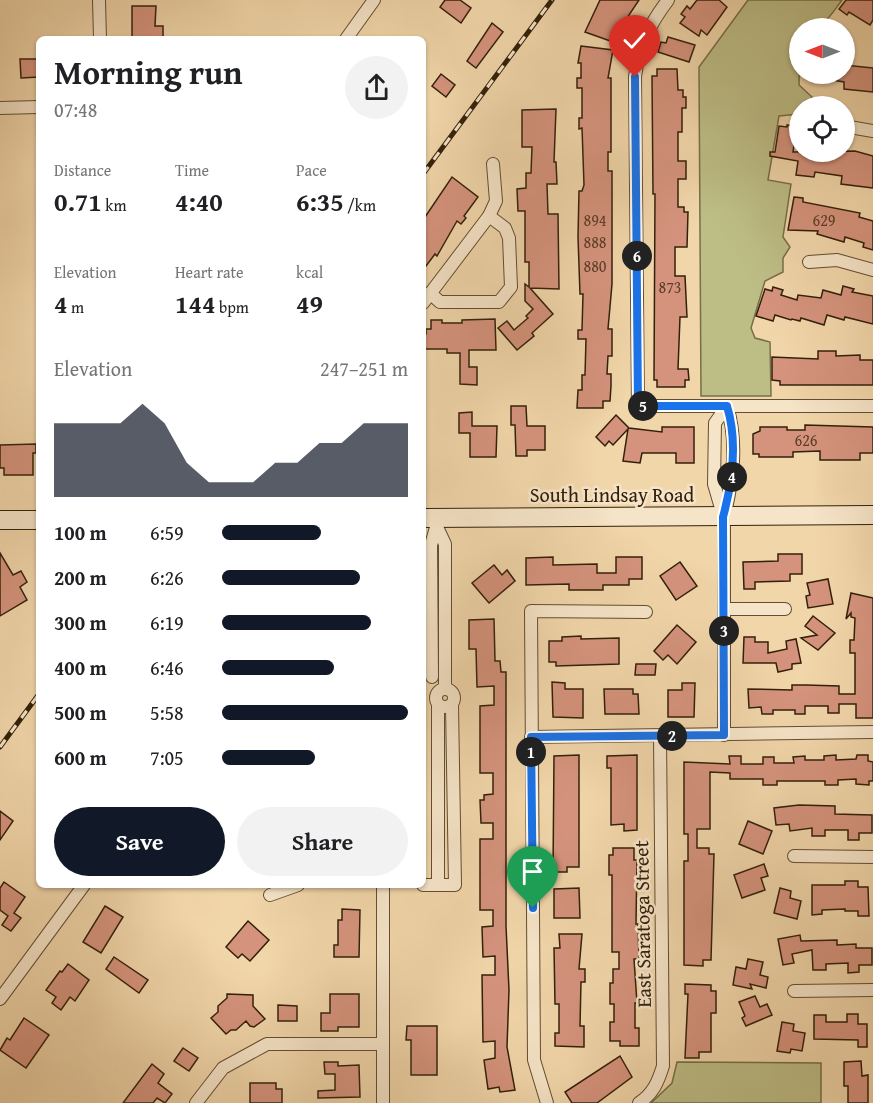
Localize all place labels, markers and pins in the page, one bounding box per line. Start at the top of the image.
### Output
pin [609,15,660,77]
pin: 6 [622,241,652,271]
pin: 5 [628,391,658,421]
pin: 4 [717,462,747,492]
pin: 3 [709,616,739,646]
pin: 2 [657,721,687,751]
pin: 1 [516,737,546,767]
pin [507,846,558,908]

